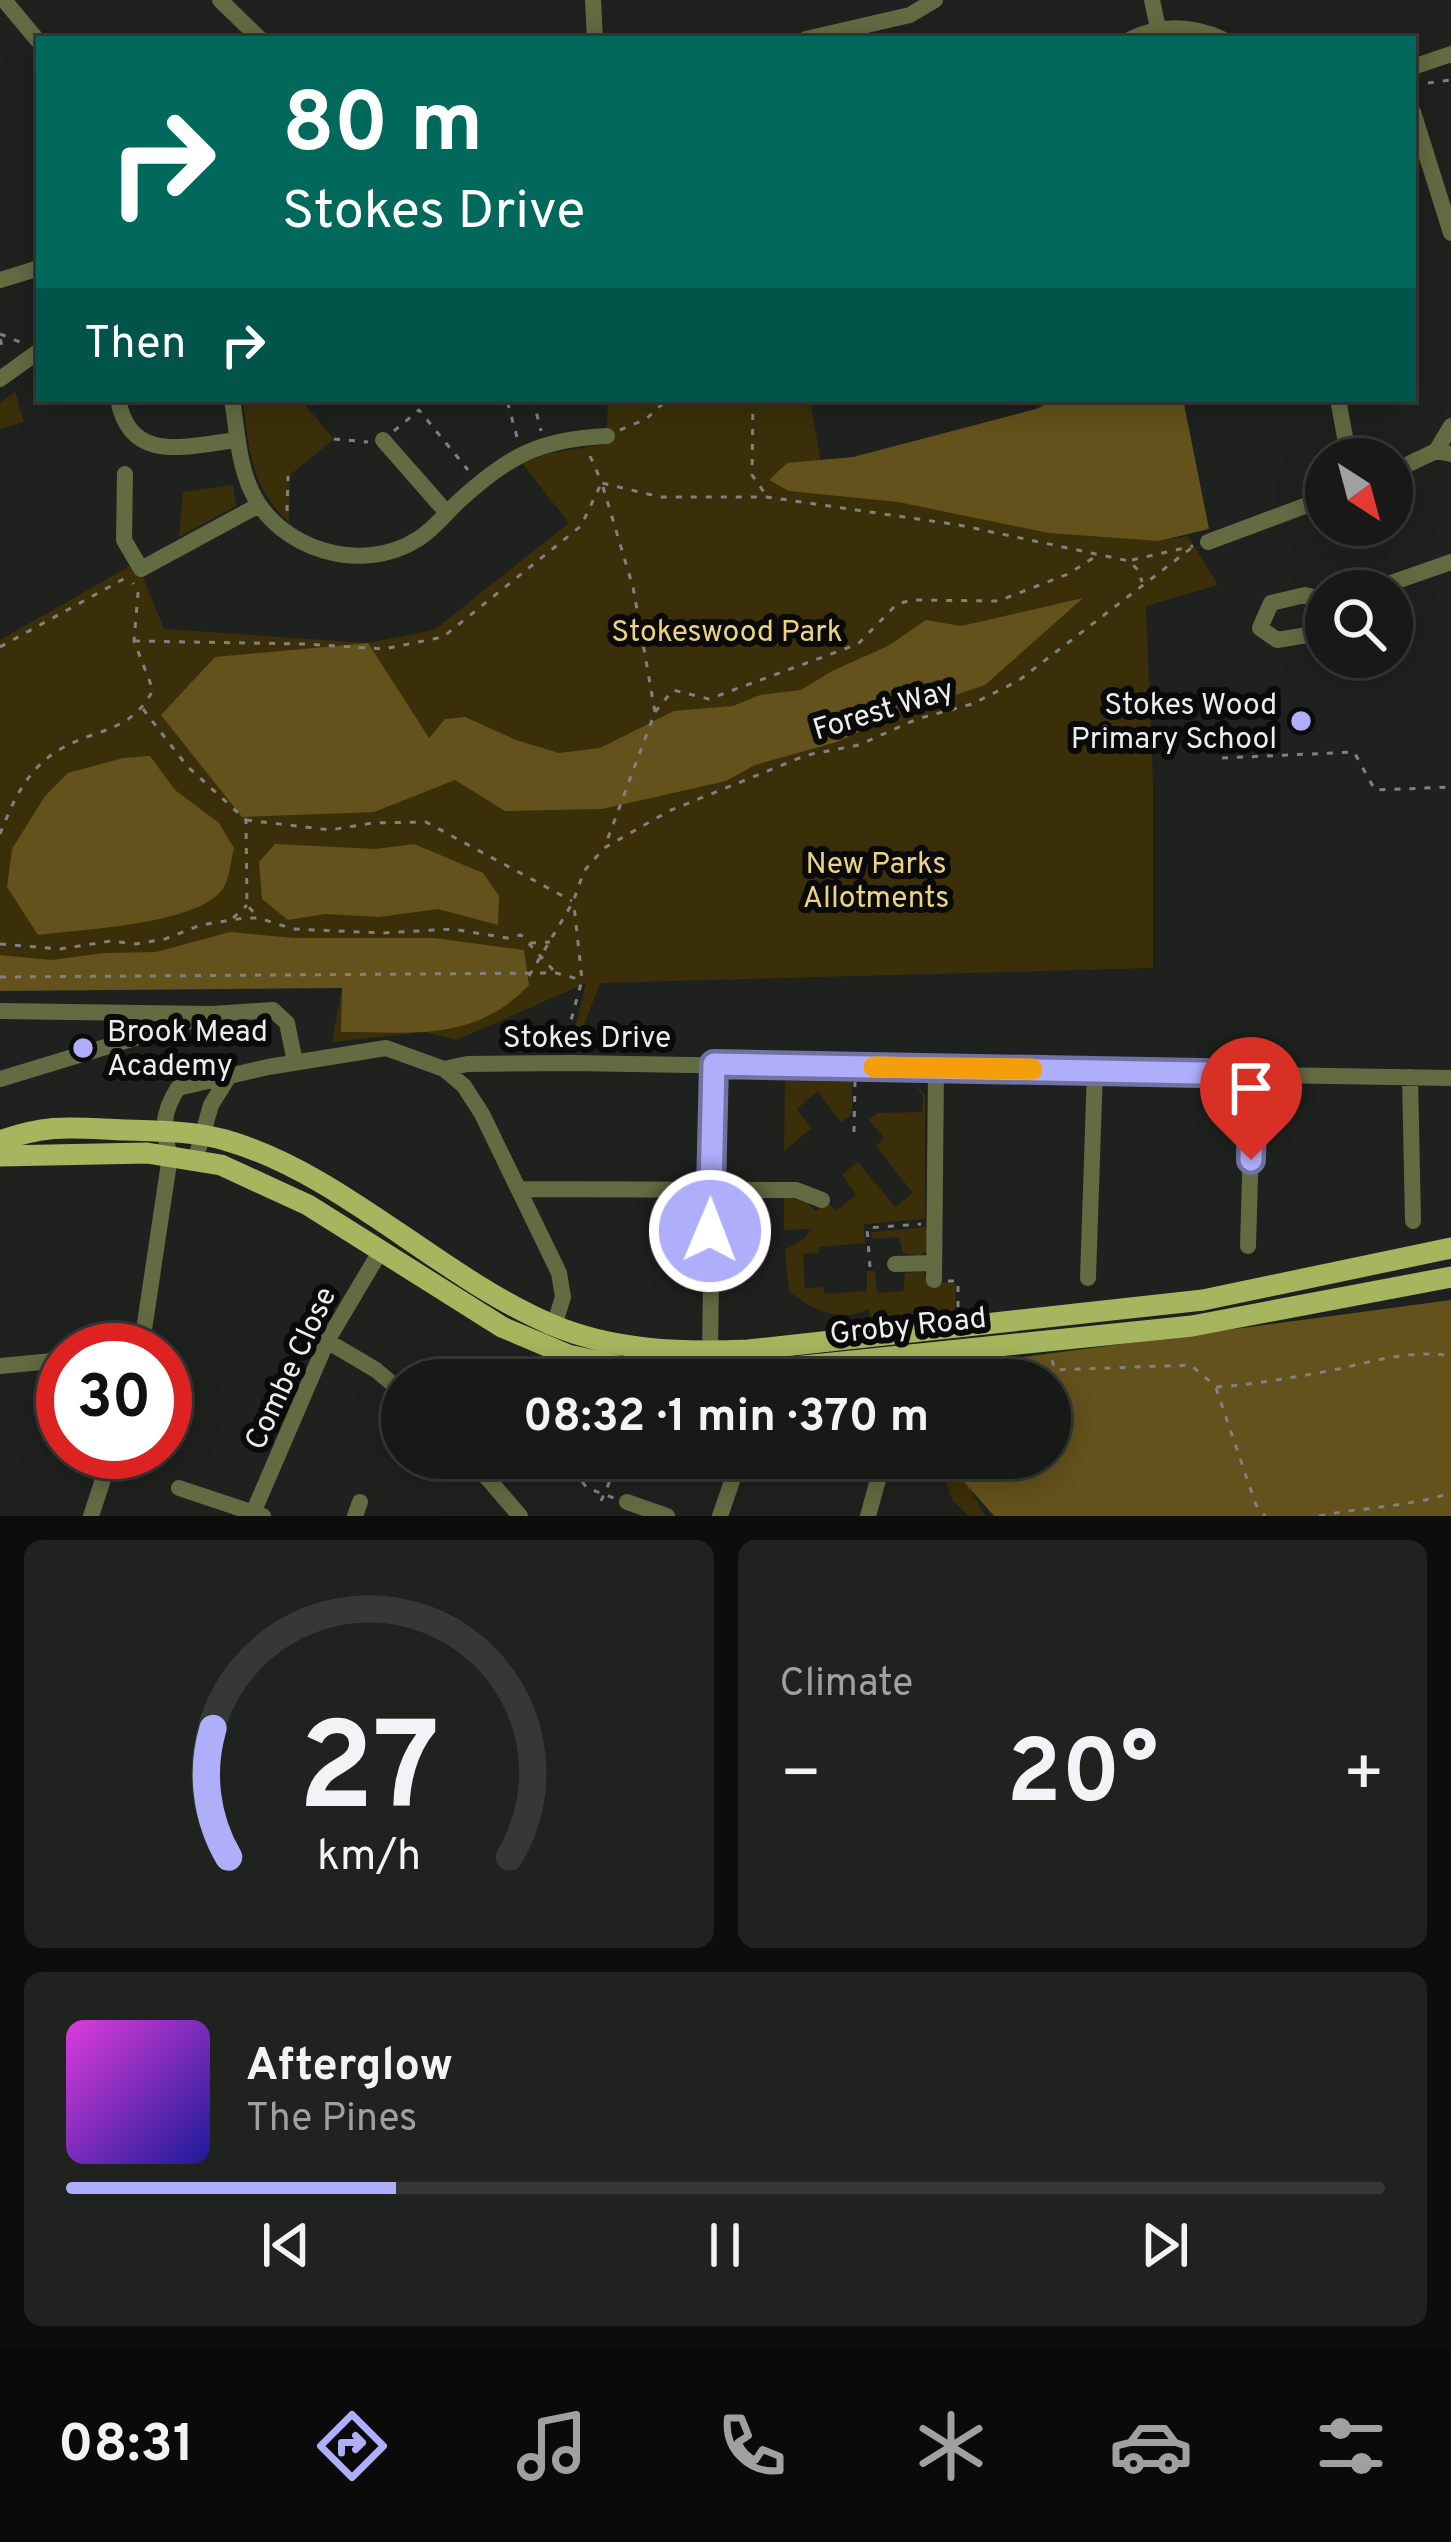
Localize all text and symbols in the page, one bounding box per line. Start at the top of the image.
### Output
text: 80 m [282,75,483,181]
icon: right [84,84,240,240]
text: Stokes Drive [282,179,585,248]
icon: right [210,312,276,378]
text: Then [84,317,186,374]
north arrow [1305,438,1413,546]
map controls [1305,438,1413,678]
button: search [1305,570,1413,678]
park label: Stokeswood Park [611,615,843,652]
street label: Forest Way [809,672,959,750]
place label: Stokes Wood Primary School [1071,688,1277,759]
marker: Stokes Wood Primary School [1288,708,1314,734]
park label: New Parks Allotments [803,847,949,918]
place label: Brook Mead Academy [107,1015,268,1086]
street label: Stokes Drive [503,1021,671,1058]
marker: Brook Mead Academy [70,1035,96,1061]
pin [1200,1037,1302,1160]
icon: arrive [1218,1055,1284,1121]
position arrow [647,1168,773,1294]
street label: Combe Close [238,1282,346,1457]
street label: Groby Road [828,1301,988,1354]
speed limit sign: 30 [36,1323,192,1479]
text: 08:32 · 1 min · 370 m [523,1390,929,1447]
text: Climate [780,1661,913,1710]
text: 27 [298,1696,440,1854]
text: 20° [1006,1721,1158,1834]
text: − [780,1736,822,1819]
text: + [1342,1736,1385,1819]
text: km/h [317,1831,421,1885]
text: Afterglow [246,2039,453,2096]
text: The Pines [246,2096,417,2145]
icon: previous [253,2212,319,2278]
icon: pause [692,2212,758,2278]
icon: next [1132,2212,1198,2278]
icon: directions [310,2404,394,2488]
icon: music [510,2404,594,2488]
icon: phone [710,2404,794,2488]
icon: climate [909,2404,993,2488]
icon: car [1109,2404,1193,2488]
icon: filters [1309,2404,1393,2488]
text: 08:31 [58,2412,194,2481]

